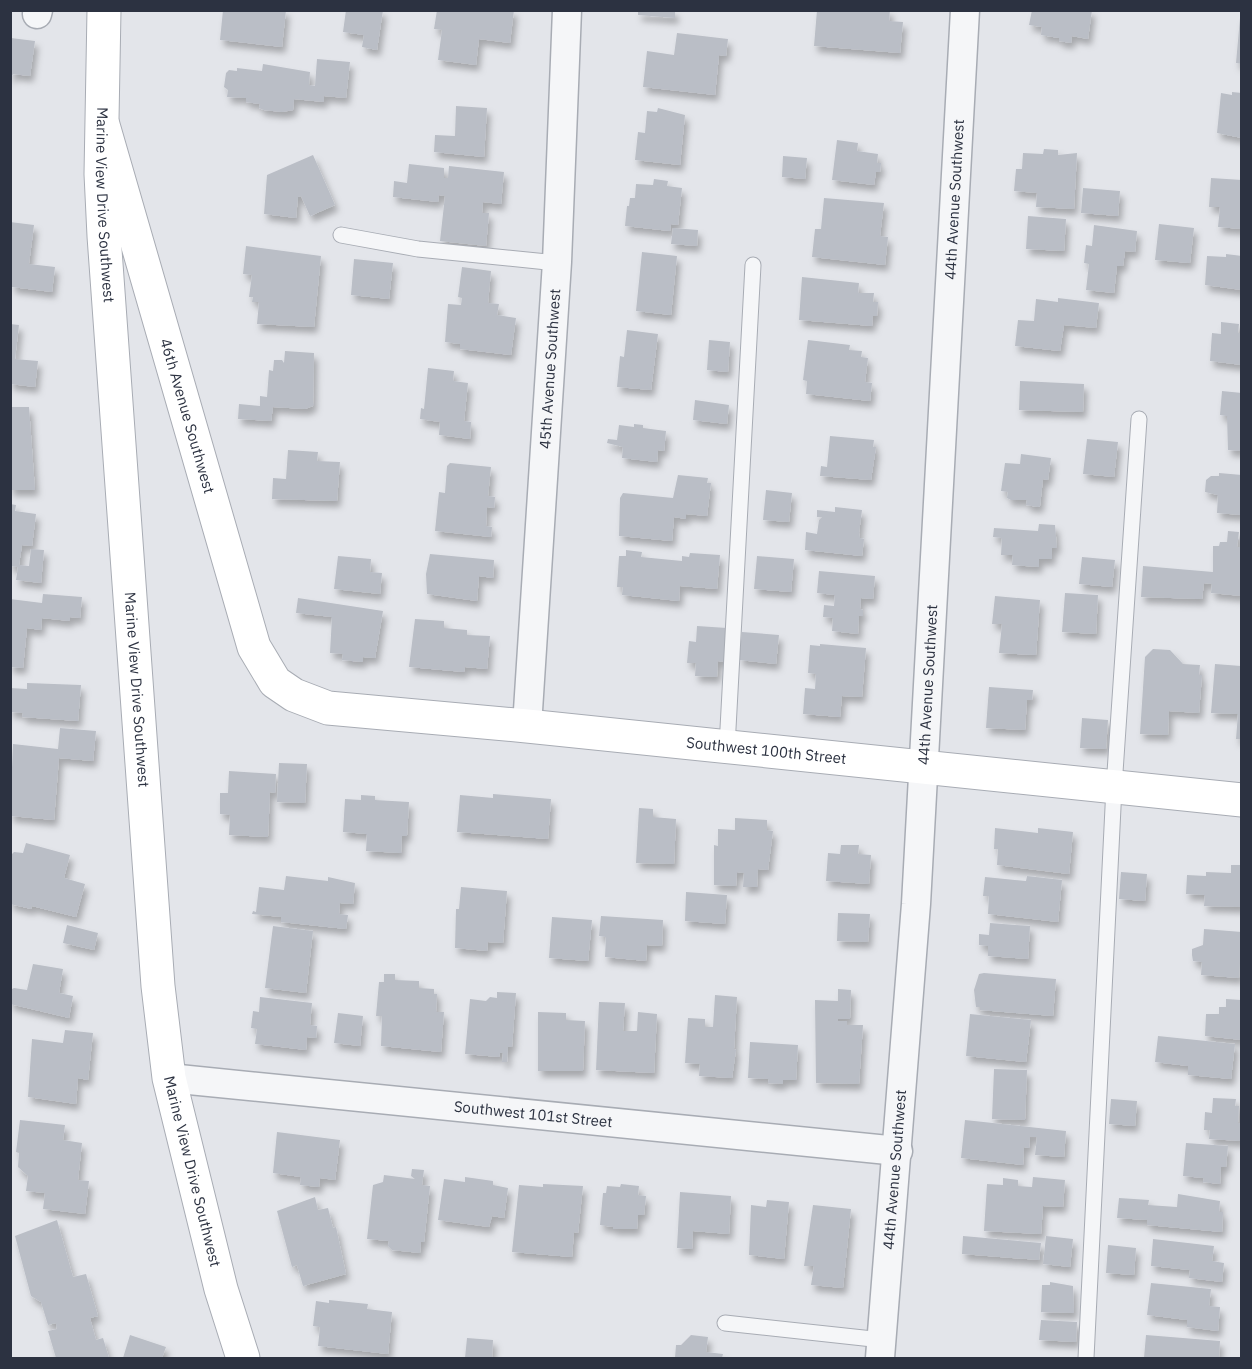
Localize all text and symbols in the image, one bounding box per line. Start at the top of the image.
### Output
street label: Marine View Drive Southwest [92,107,119,303]
street label: 44th Avenue Southwest [940,119,968,280]
street label: 45th Avenue Southwest [535,288,564,449]
street label: 46th Avenue Southwest [156,336,219,496]
street label: Marine View Drive Southwest [121,591,154,788]
street label: 44th Avenue Southwest [914,604,941,765]
street label: Southwest 100th Street [685,733,847,768]
street label: Marine View Drive Southwest [160,1074,225,1269]
street label: 44th Avenue Southwest [879,1089,910,1250]
street label: Southwest 101st Street [453,1097,613,1131]

